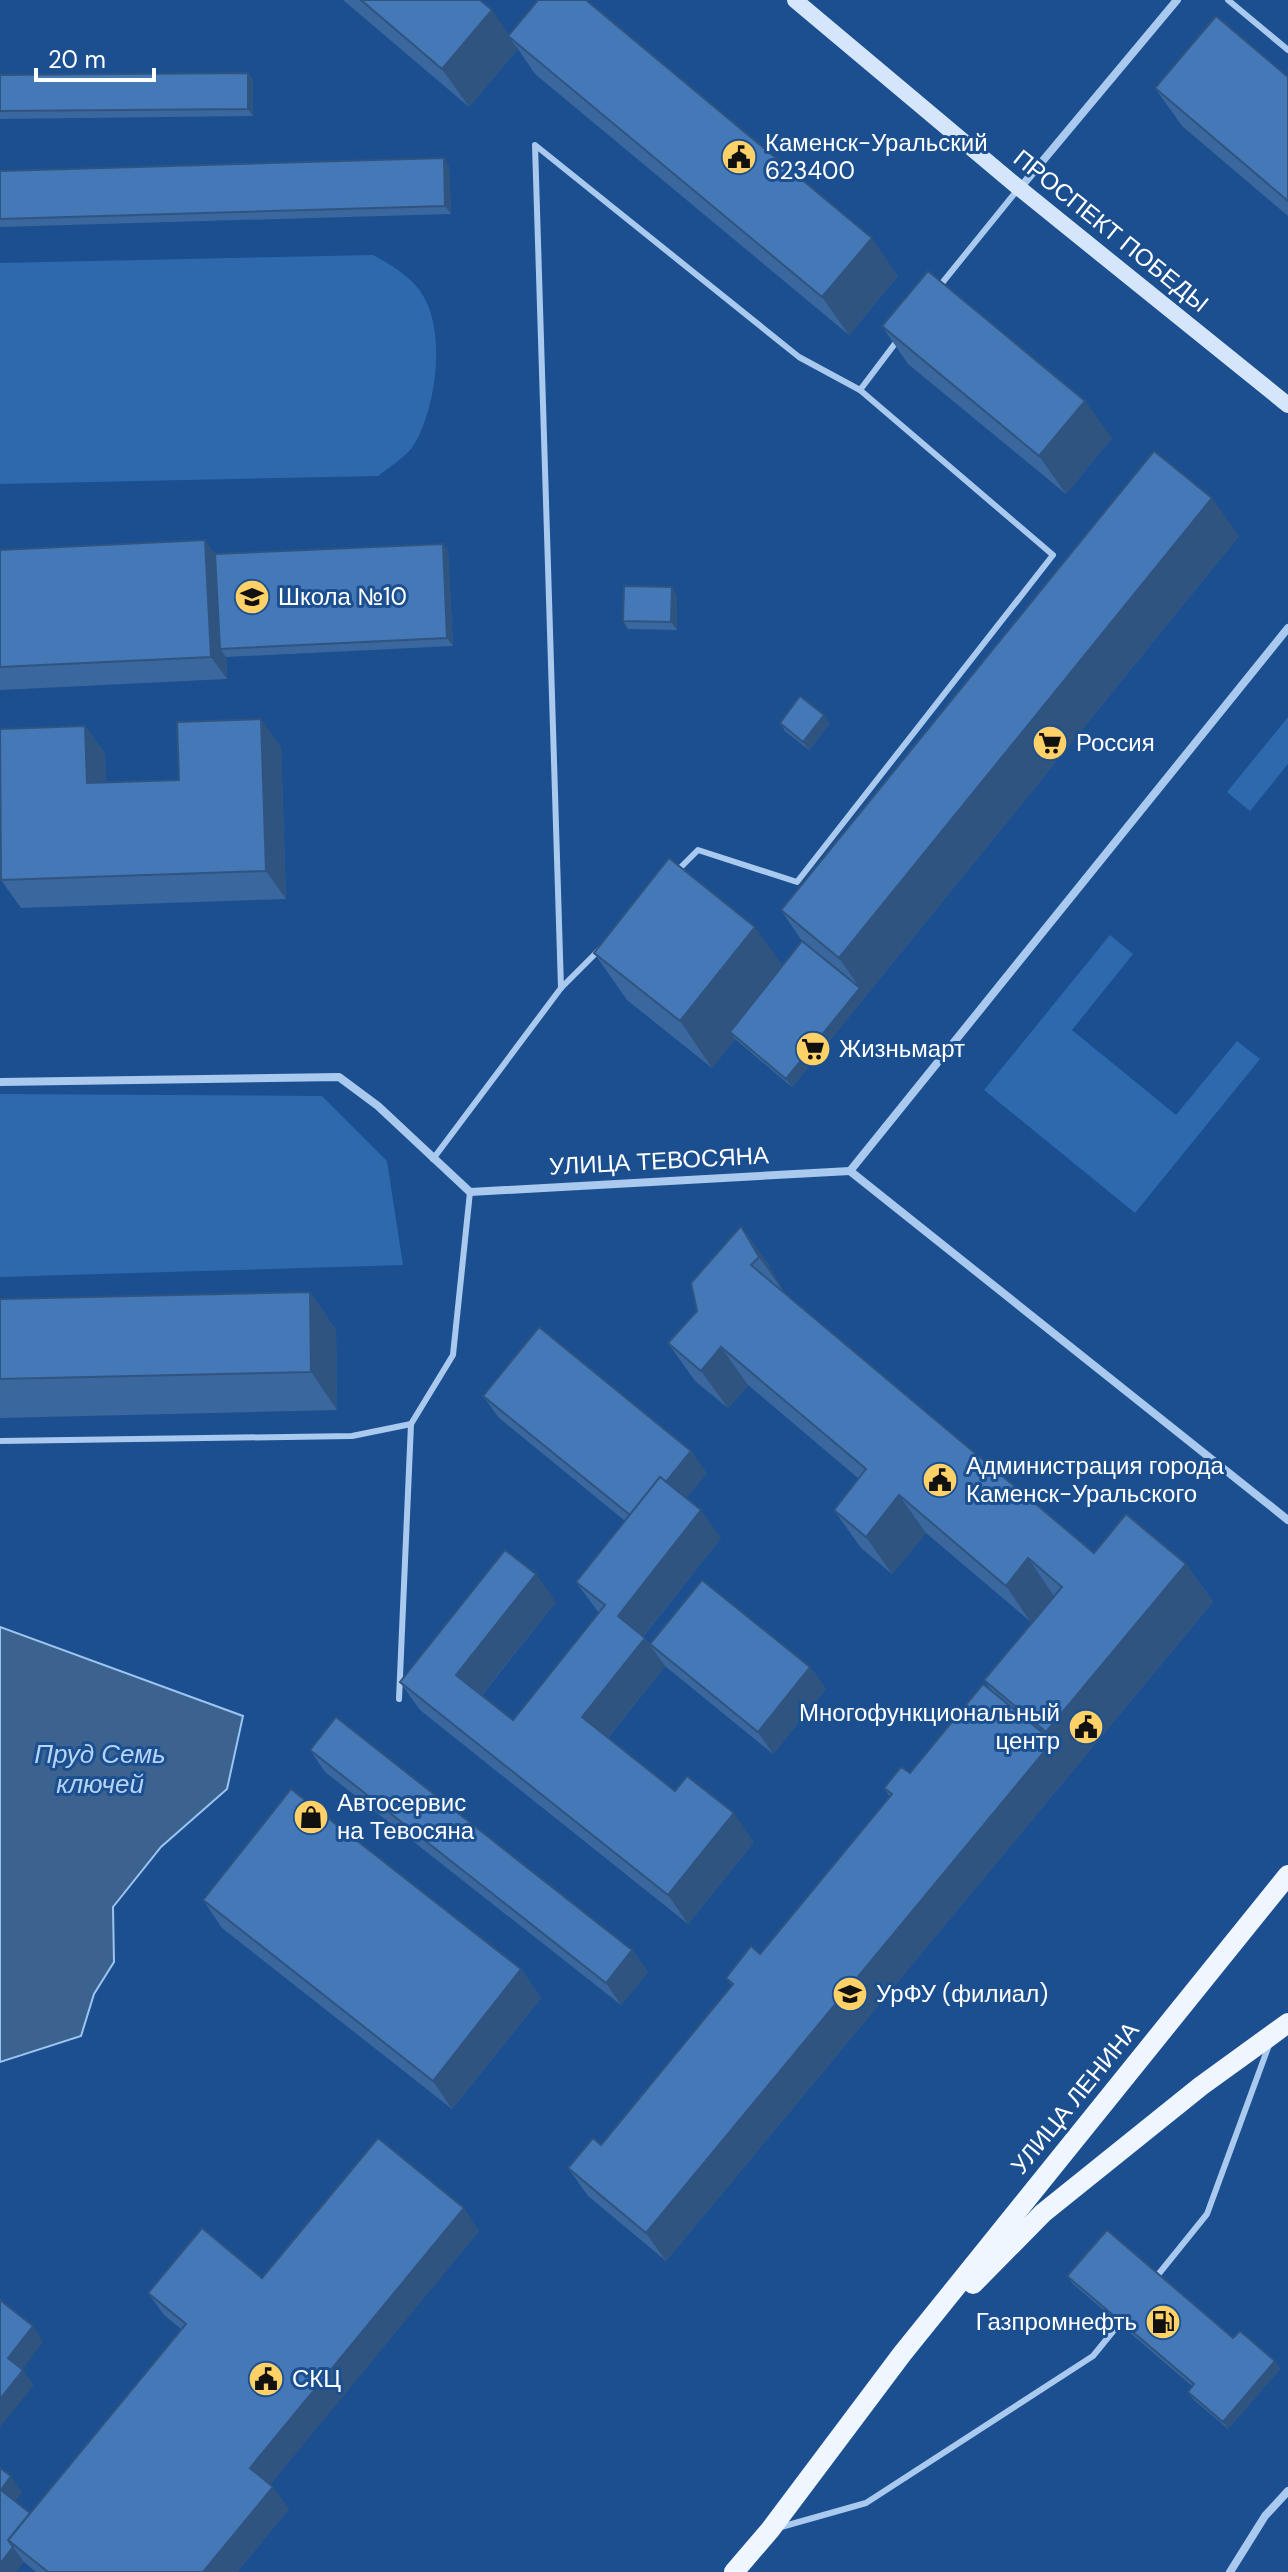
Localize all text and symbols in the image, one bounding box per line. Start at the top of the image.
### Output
scale bar [36,32,154,82]
text: 20 m [48,44,106,75]
place label: Каменск-Уральский 623400 [765,127,988,186]
public building icon: Каменск-Уральский 623400 [720,138,758,176]
street label: ПРОСПЕКТ ПОБЕДЫ [1007,142,1215,319]
school or university icon: Школа №10 [233,578,271,616]
place label: Школа №10 [278,581,407,612]
supermarket icon: Россия [1031,724,1069,762]
place label: Россия [1076,727,1155,758]
supermarket icon: Жизньмарт [794,1030,832,1068]
place label: Жизньмарт [839,1033,965,1064]
street label: УЛИЦА ТЕВОСЯНА [548,1139,770,1182]
place label: Администрация города Каменск-Уральского [966,1450,1225,1509]
public building icon: Администрация города Каменск-Уральского [921,1461,959,1499]
place label: Многофункциональный центр [799,1697,1060,1756]
public building icon: Многофункциональный центр [1067,1708,1105,1746]
water label: Пруд Семь ключей [34,1737,166,1801]
place label: Автосервис на Тевосяна [337,1787,475,1846]
shop icon: Автосервис на Тевосяна [292,1798,330,1836]
school or university icon: УрФУ (филиал) [831,1975,869,2013]
place label: УрФУ (филиал) [876,1978,1048,2009]
street label: УЛИЦА ЛЕНИНА [1004,2015,1146,2180]
fuel station icon: Газпромнефть [1144,2303,1182,2341]
place label: Газпромнефть [976,2306,1137,2337]
public building icon: СКЦ [247,2360,285,2398]
place label: СКЦ [292,2363,341,2394]

